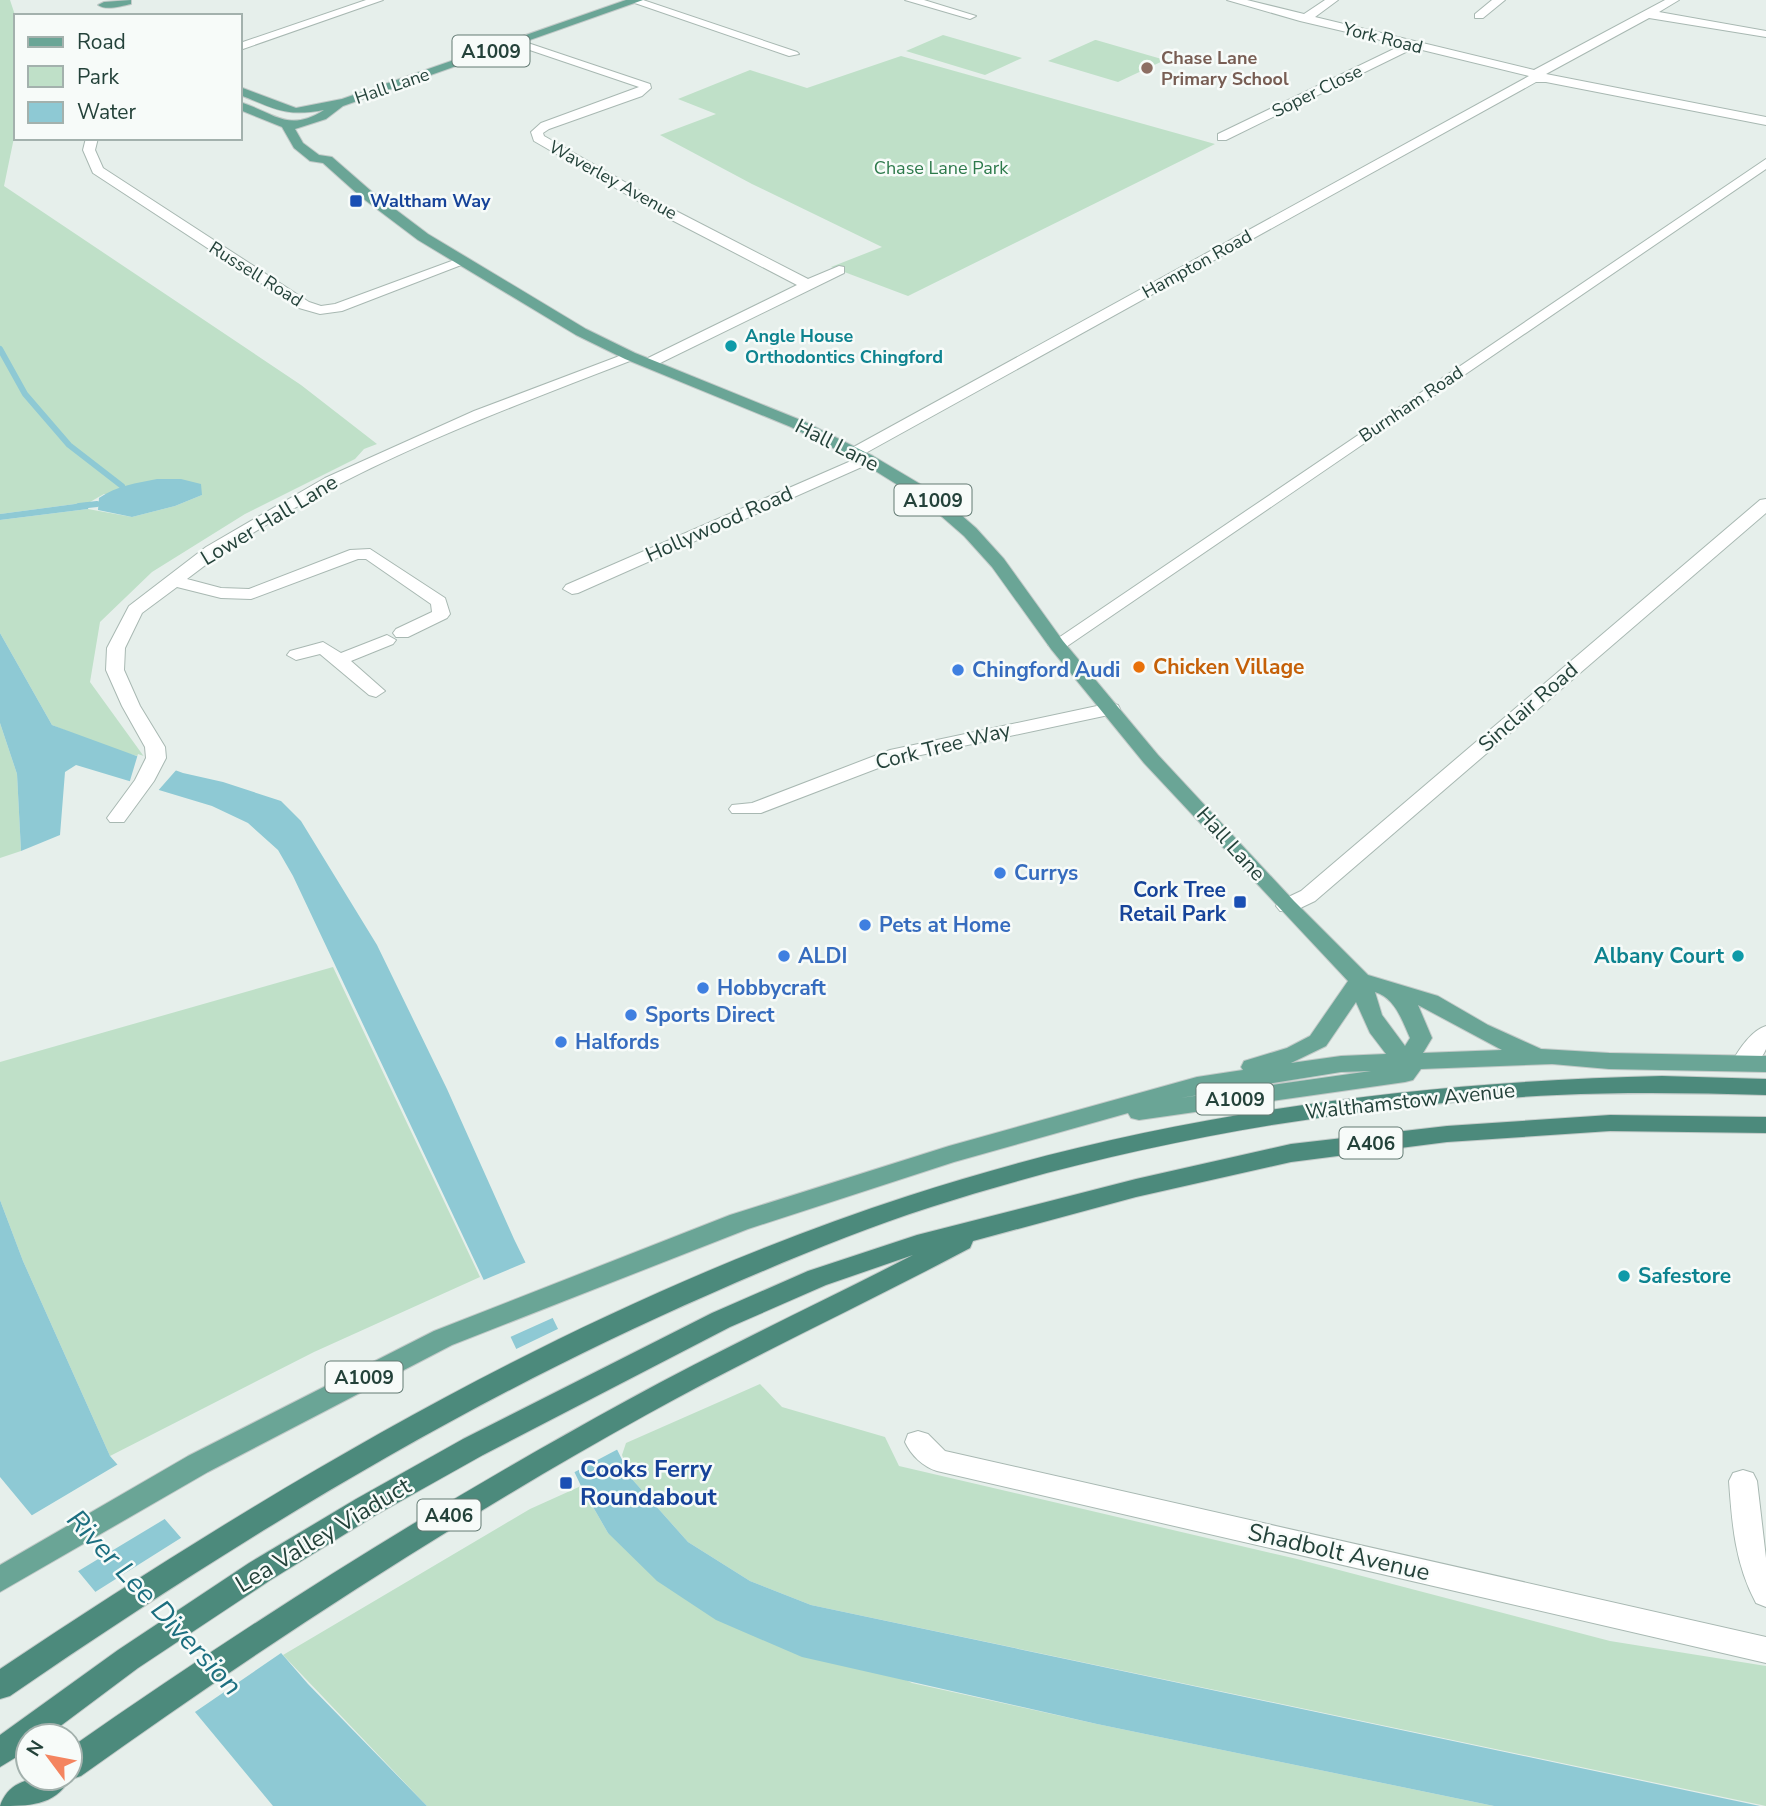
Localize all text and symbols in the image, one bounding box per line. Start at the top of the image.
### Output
legend [14,14,242,140]
street label: York Road [1340,16,1425,59]
text: Road [77,28,126,56]
road number: A1009 [452,36,530,66]
place label: Chase Lane Primary School [1161,46,1289,91]
street label: Soper Close [1268,59,1366,123]
marker: Chase Lane Primary School [1139,60,1155,76]
street label: Hall Lane [351,62,433,110]
text: Park [77,63,119,91]
text: Water [77,98,136,126]
street label: Waverley Avenue [545,135,681,225]
park label: Chase Lane Park [874,156,1009,180]
place label: Waltham Way [370,189,491,213]
marker: Waltham Way [348,193,364,209]
street label: Hampton Road [1138,224,1256,304]
street label: Russell Road [205,236,307,312]
place label: Angle House Orthodontics Chingford [745,324,943,369]
marker: Angle House Orthodontics Chingford [723,338,739,354]
street label: Burnham Road [1354,360,1468,448]
street label: Hall Lane [790,412,884,478]
street label: Lower Hall Lane [195,468,343,572]
street label: Hollywood Road [641,479,797,569]
road number: A1009 [894,485,972,516]
place label: Chicken Village [1153,653,1304,681]
place label: Chingford Audi [972,656,1120,684]
street label: Sinclair Road [1472,656,1584,758]
marker: Chicken Village [1131,659,1147,675]
marker: Chingford Audi [950,662,966,678]
street label: Cork Tree Way [872,716,1014,776]
street label: Hall Lane [1190,801,1272,887]
place label: Currys [1014,859,1078,887]
marker: Currys [992,865,1008,881]
place label: Cork Tree Retail Park [1119,876,1227,928]
marker: Cork Tree Retail Park [1232,894,1248,910]
place label: Pets at Home [879,911,1011,939]
marker: Pets at Home [857,917,873,933]
place label: ALDI [798,942,847,970]
place label: Albany Court [1594,942,1725,970]
marker: ALDI [776,948,792,964]
marker: Albany Court [1730,948,1746,964]
place label: Hobbycraft [717,974,827,1002]
marker: Hobbycraft [695,980,711,996]
place label: Sports Direct [645,1001,776,1029]
marker: Sports Direct [623,1007,639,1023]
place label: Halfords [575,1028,660,1056]
marker: Halfords [553,1034,569,1050]
street label: Walthamstow Avenue [1304,1076,1516,1126]
road number: A1009 [1196,1084,1274,1114]
road number: A406 [1340,1128,1402,1158]
place label: Safestore [1638,1262,1731,1290]
marker: Safestore [1616,1268,1632,1284]
road number: A1009 [326,1362,402,1392]
place label: Cooks Ferry Roundabout [580,1453,718,1513]
street label: Lea Valley Viaduct [229,1470,417,1600]
marker: Cooks Ferry Roundabout [558,1475,574,1491]
road number: A406 [418,1499,480,1530]
water label: River Lee Diversion [58,1501,250,1704]
street label: Shadbolt Avenue [1245,1516,1433,1588]
north arrow [14,1722,84,1792]
text: N [21,1736,50,1761]

